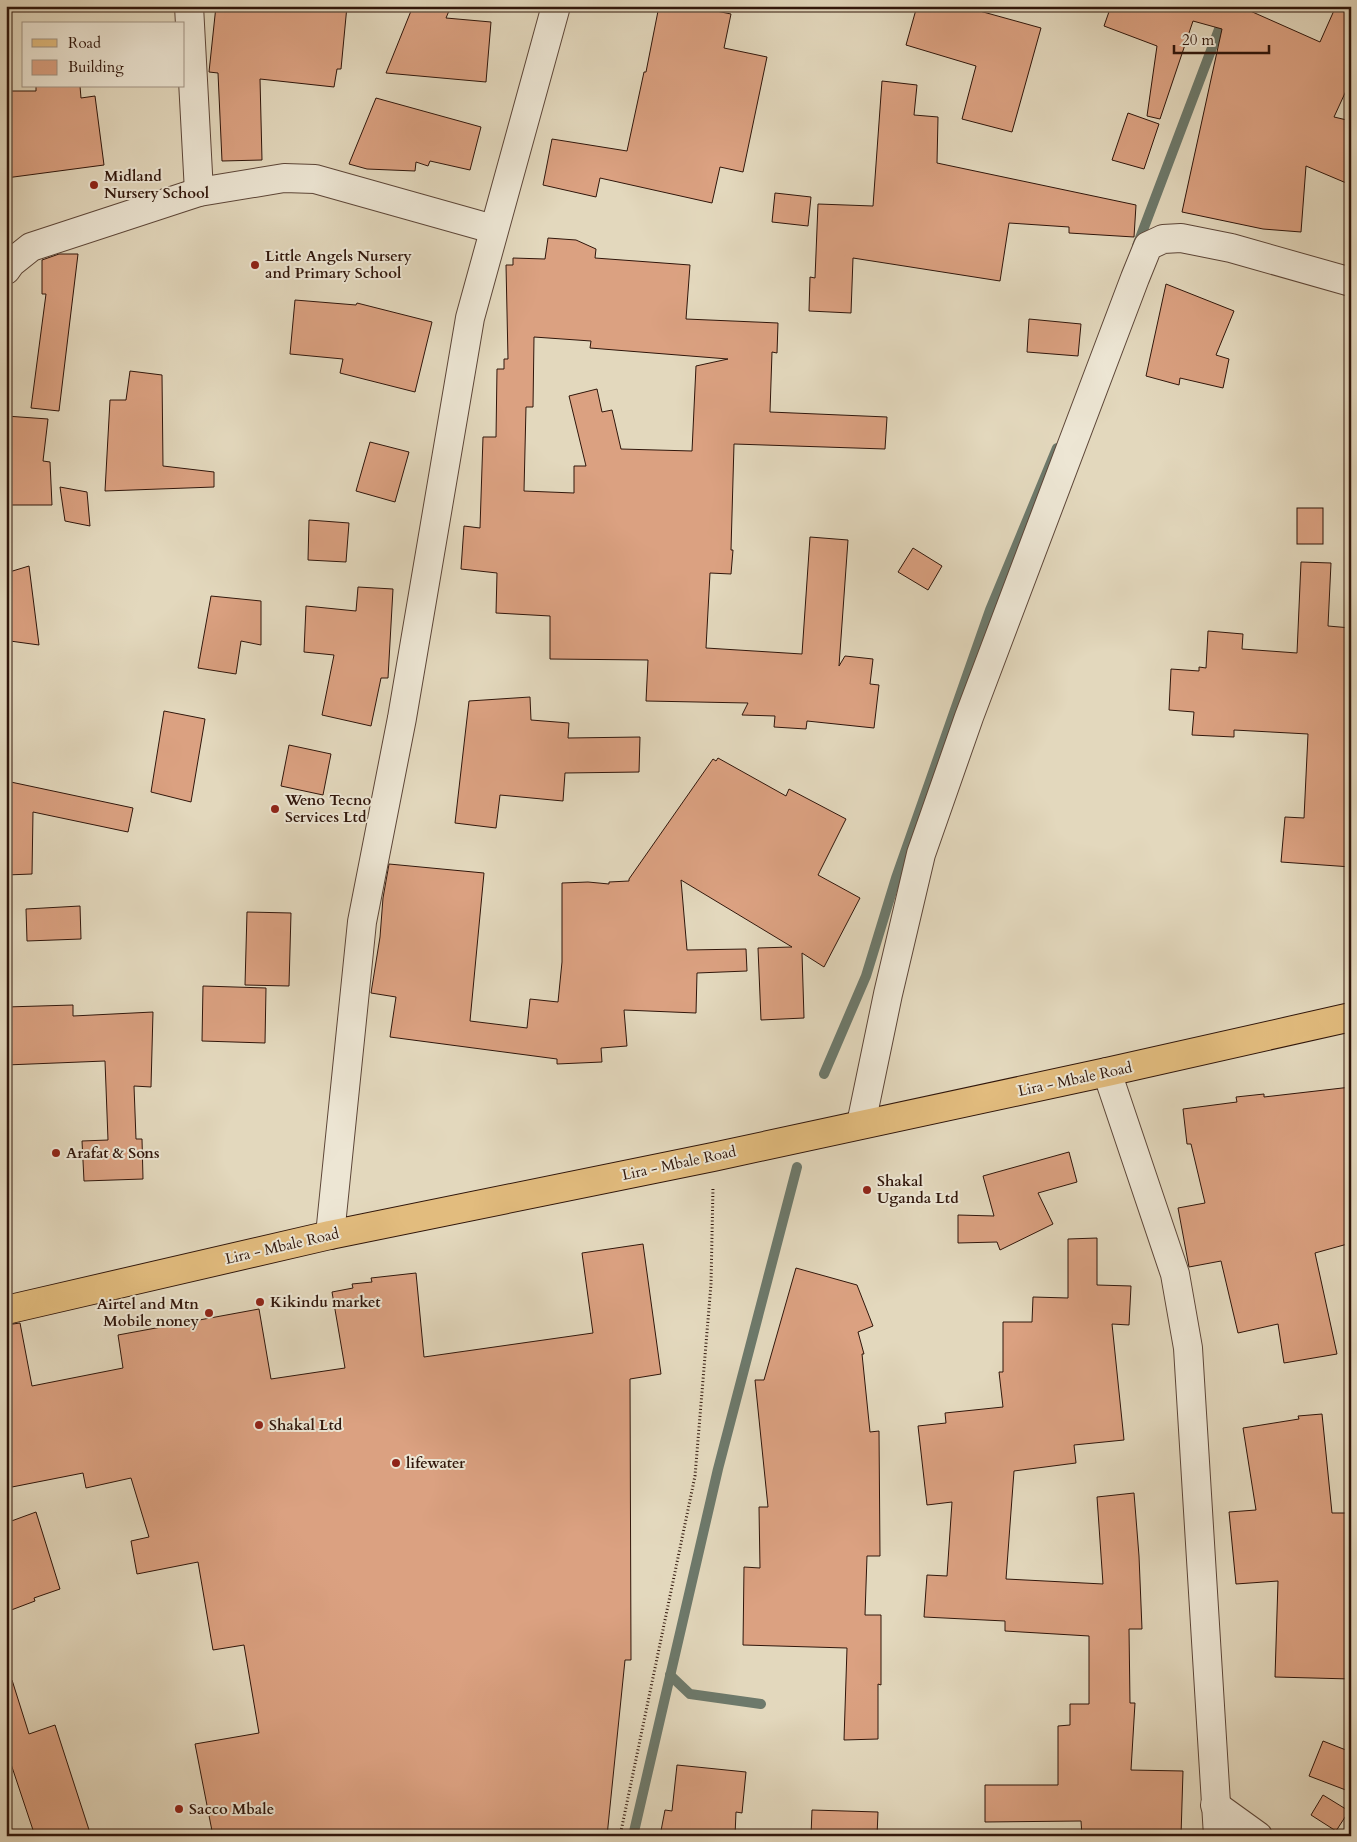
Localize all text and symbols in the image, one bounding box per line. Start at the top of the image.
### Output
legend [22,22,185,88]
scale bar [1174,22,1270,54]
text: 20 m [1182,30,1214,50]
text: Road [68,33,101,53]
text: Building [68,57,124,77]
place label: Midland Nursery School [104,166,210,203]
marker: Midland Nursery School [88,179,100,191]
place label: Little Angels Nursery and Primary School [265,246,412,283]
marker: Little Angels Nursery and Primary School [249,259,261,271]
place label: Weno Tecno Services Ltd [284,790,372,827]
marker: Weno Tecno Services Ltd [269,803,281,815]
street label: Lira - Mbale Road [1016,1057,1134,1101]
street label: Lira - Mbale Road [620,1141,738,1185]
place label: Arafat & Sons [66,1143,160,1163]
marker: Arafat & Sons [50,1147,62,1159]
place label: Shakal Uganda Ltd [877,1171,959,1208]
marker: Shakal Uganda Ltd [861,1184,873,1196]
street label: Lira - Mbale Road [223,1223,341,1269]
place label: Kikindu market [270,1292,381,1312]
place label: Airtel and Mtn Mobile noney [97,1294,199,1331]
marker: Kikindu market [254,1296,266,1308]
marker: Airtel and Mtn Mobile noney [203,1307,215,1319]
place label: Shakal Ltd [269,1415,343,1435]
marker: Shakal Ltd [253,1419,265,1431]
place label: lifewater [406,1453,466,1473]
marker: lifewater [390,1457,402,1469]
place label: Sacco Mbale [189,1799,274,1819]
marker: Sacco Mbale [173,1803,185,1815]

